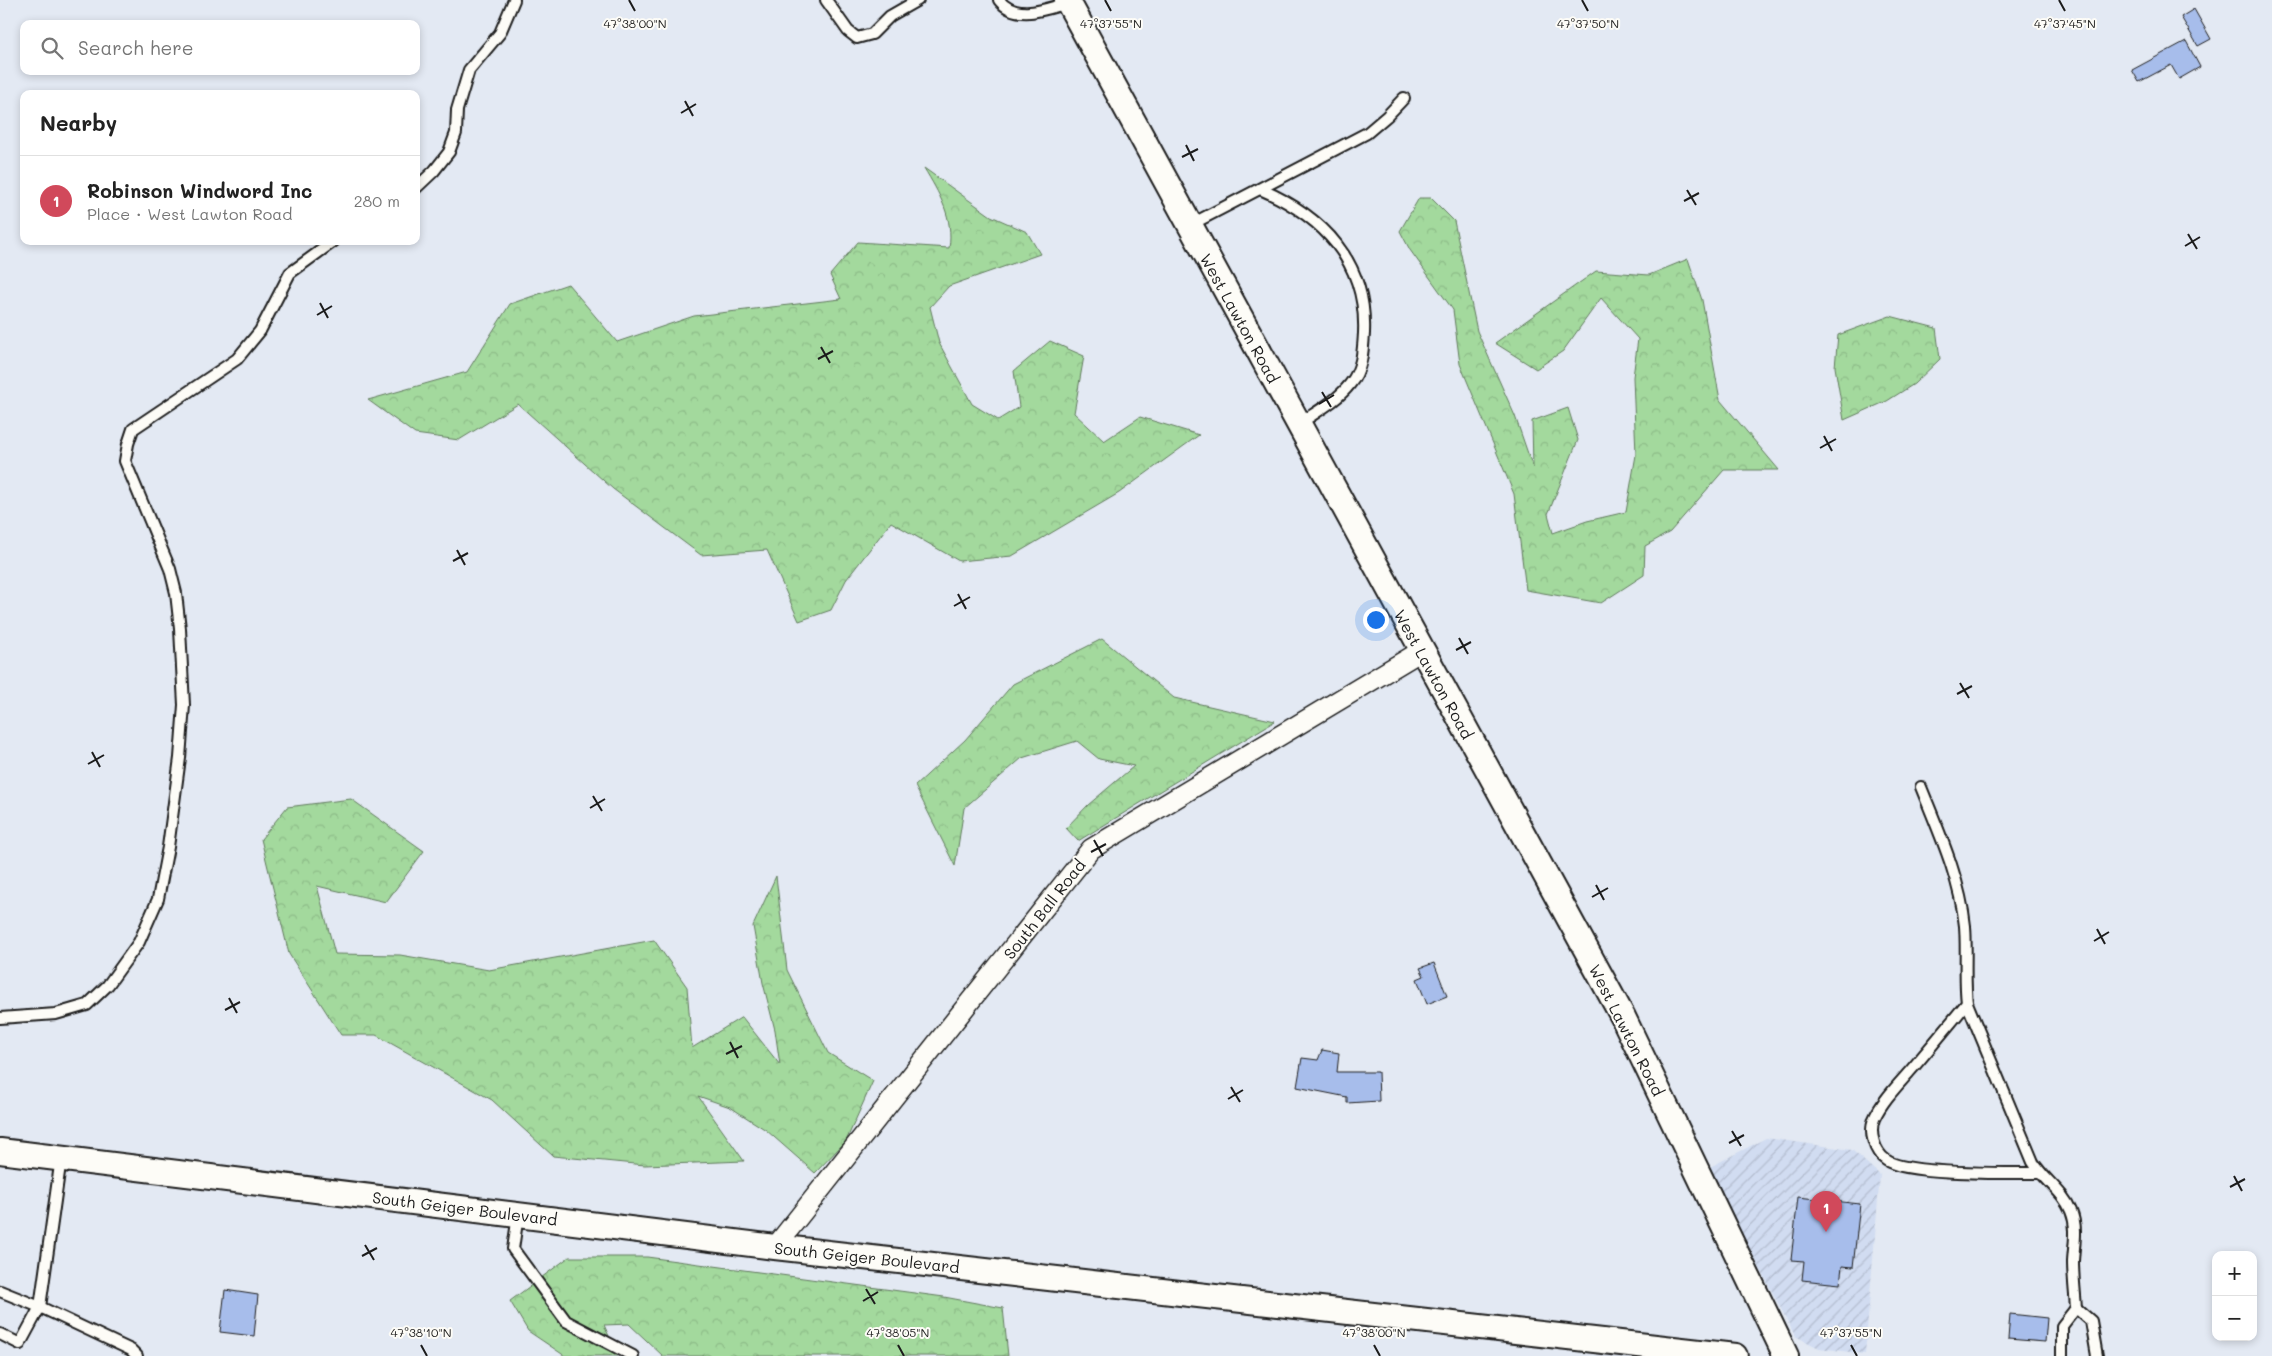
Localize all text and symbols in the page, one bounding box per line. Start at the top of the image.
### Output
text: 47°38'00"N [603,15,667,31]
text: 47°37'55"N [1080,15,1142,31]
text: 47°37'50"N [1557,15,1619,31]
text: 47°37'45"N [2034,15,2096,31]
search box [20,20,420,75]
icon: search [38,34,66,62]
text: Search here [78,35,194,60]
text: Nearby [40,109,117,136]
text: Robinson Windword Inc [87,178,312,203]
text: 1 [52,190,60,211]
text: 280 m [354,190,400,211]
text: Place · West Lawton Road [87,203,292,224]
street label: West Lawton Road [1196,249,1284,387]
street label: West Lawton Road [1390,605,1478,743]
your location [1363,607,1389,633]
street label: South Ball Road [998,855,1090,963]
street label: West Lawton Road [1585,961,1669,1099]
street label: South Geiger Boulevard [371,1186,559,1230]
pin: 1 [1810,1191,1842,1232]
street label: South Geiger Boulevard [773,1237,961,1277]
map controls [2212,1251,2257,1341]
button: + [2212,1251,2257,1296]
button: − [2212,1296,2257,1341]
text: 47°38'10"N [390,1324,452,1340]
text: 47°38'05"N [867,1324,929,1340]
text: 47°38'00"N [1342,1324,1406,1340]
text: 47°37'55"N [1820,1324,1882,1340]

